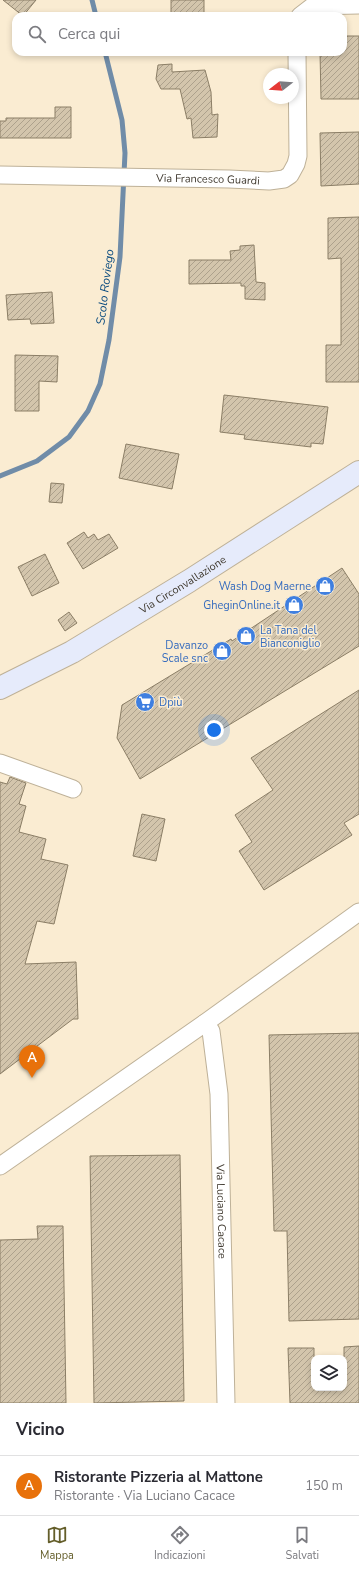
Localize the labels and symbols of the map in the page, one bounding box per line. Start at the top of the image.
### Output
north arrow [263,68,299,104]
street label: Via Francesco Guardi [155,170,260,188]
water label: Scolo Roviego [92,248,118,326]
street label: Via Circonvallazione [135,552,229,618]
shop icon: Wash Dog Maerne [314,575,336,597]
place label: Wash Dog Maerne [219,579,311,594]
shop icon: GheginOnline.it [283,594,305,616]
place label: GheginOnline.it [203,598,280,613]
place label: La Tana del Bianconiglio [260,623,320,651]
shop icon: La Tana del Bianconiglio [235,625,257,647]
place label: Davanzo Scale snc [162,638,208,666]
shop icon: Davanzo Scale snc [211,640,233,662]
supermarket icon: Dpiù [134,691,156,713]
place label: Dpiù [159,695,182,710]
your location [204,720,224,740]
pin: A [19,1045,45,1078]
street label: Via Luciano Cacace [213,1163,230,1259]

